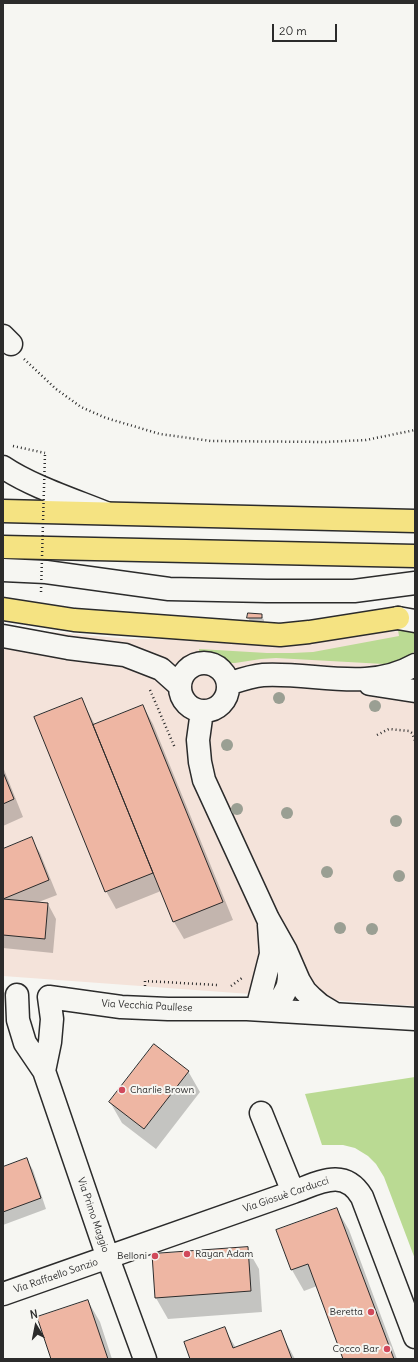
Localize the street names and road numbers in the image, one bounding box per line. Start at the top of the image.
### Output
street label: Via Vecchia Paullese [101,998,193,1014]
street label: Via Giosuè Carducci [242,1175,330,1215]
street label: Via Primo Maggio [75,1176,111,1254]
street label: Via Raffaello Sanzio [12,1256,100,1296]

